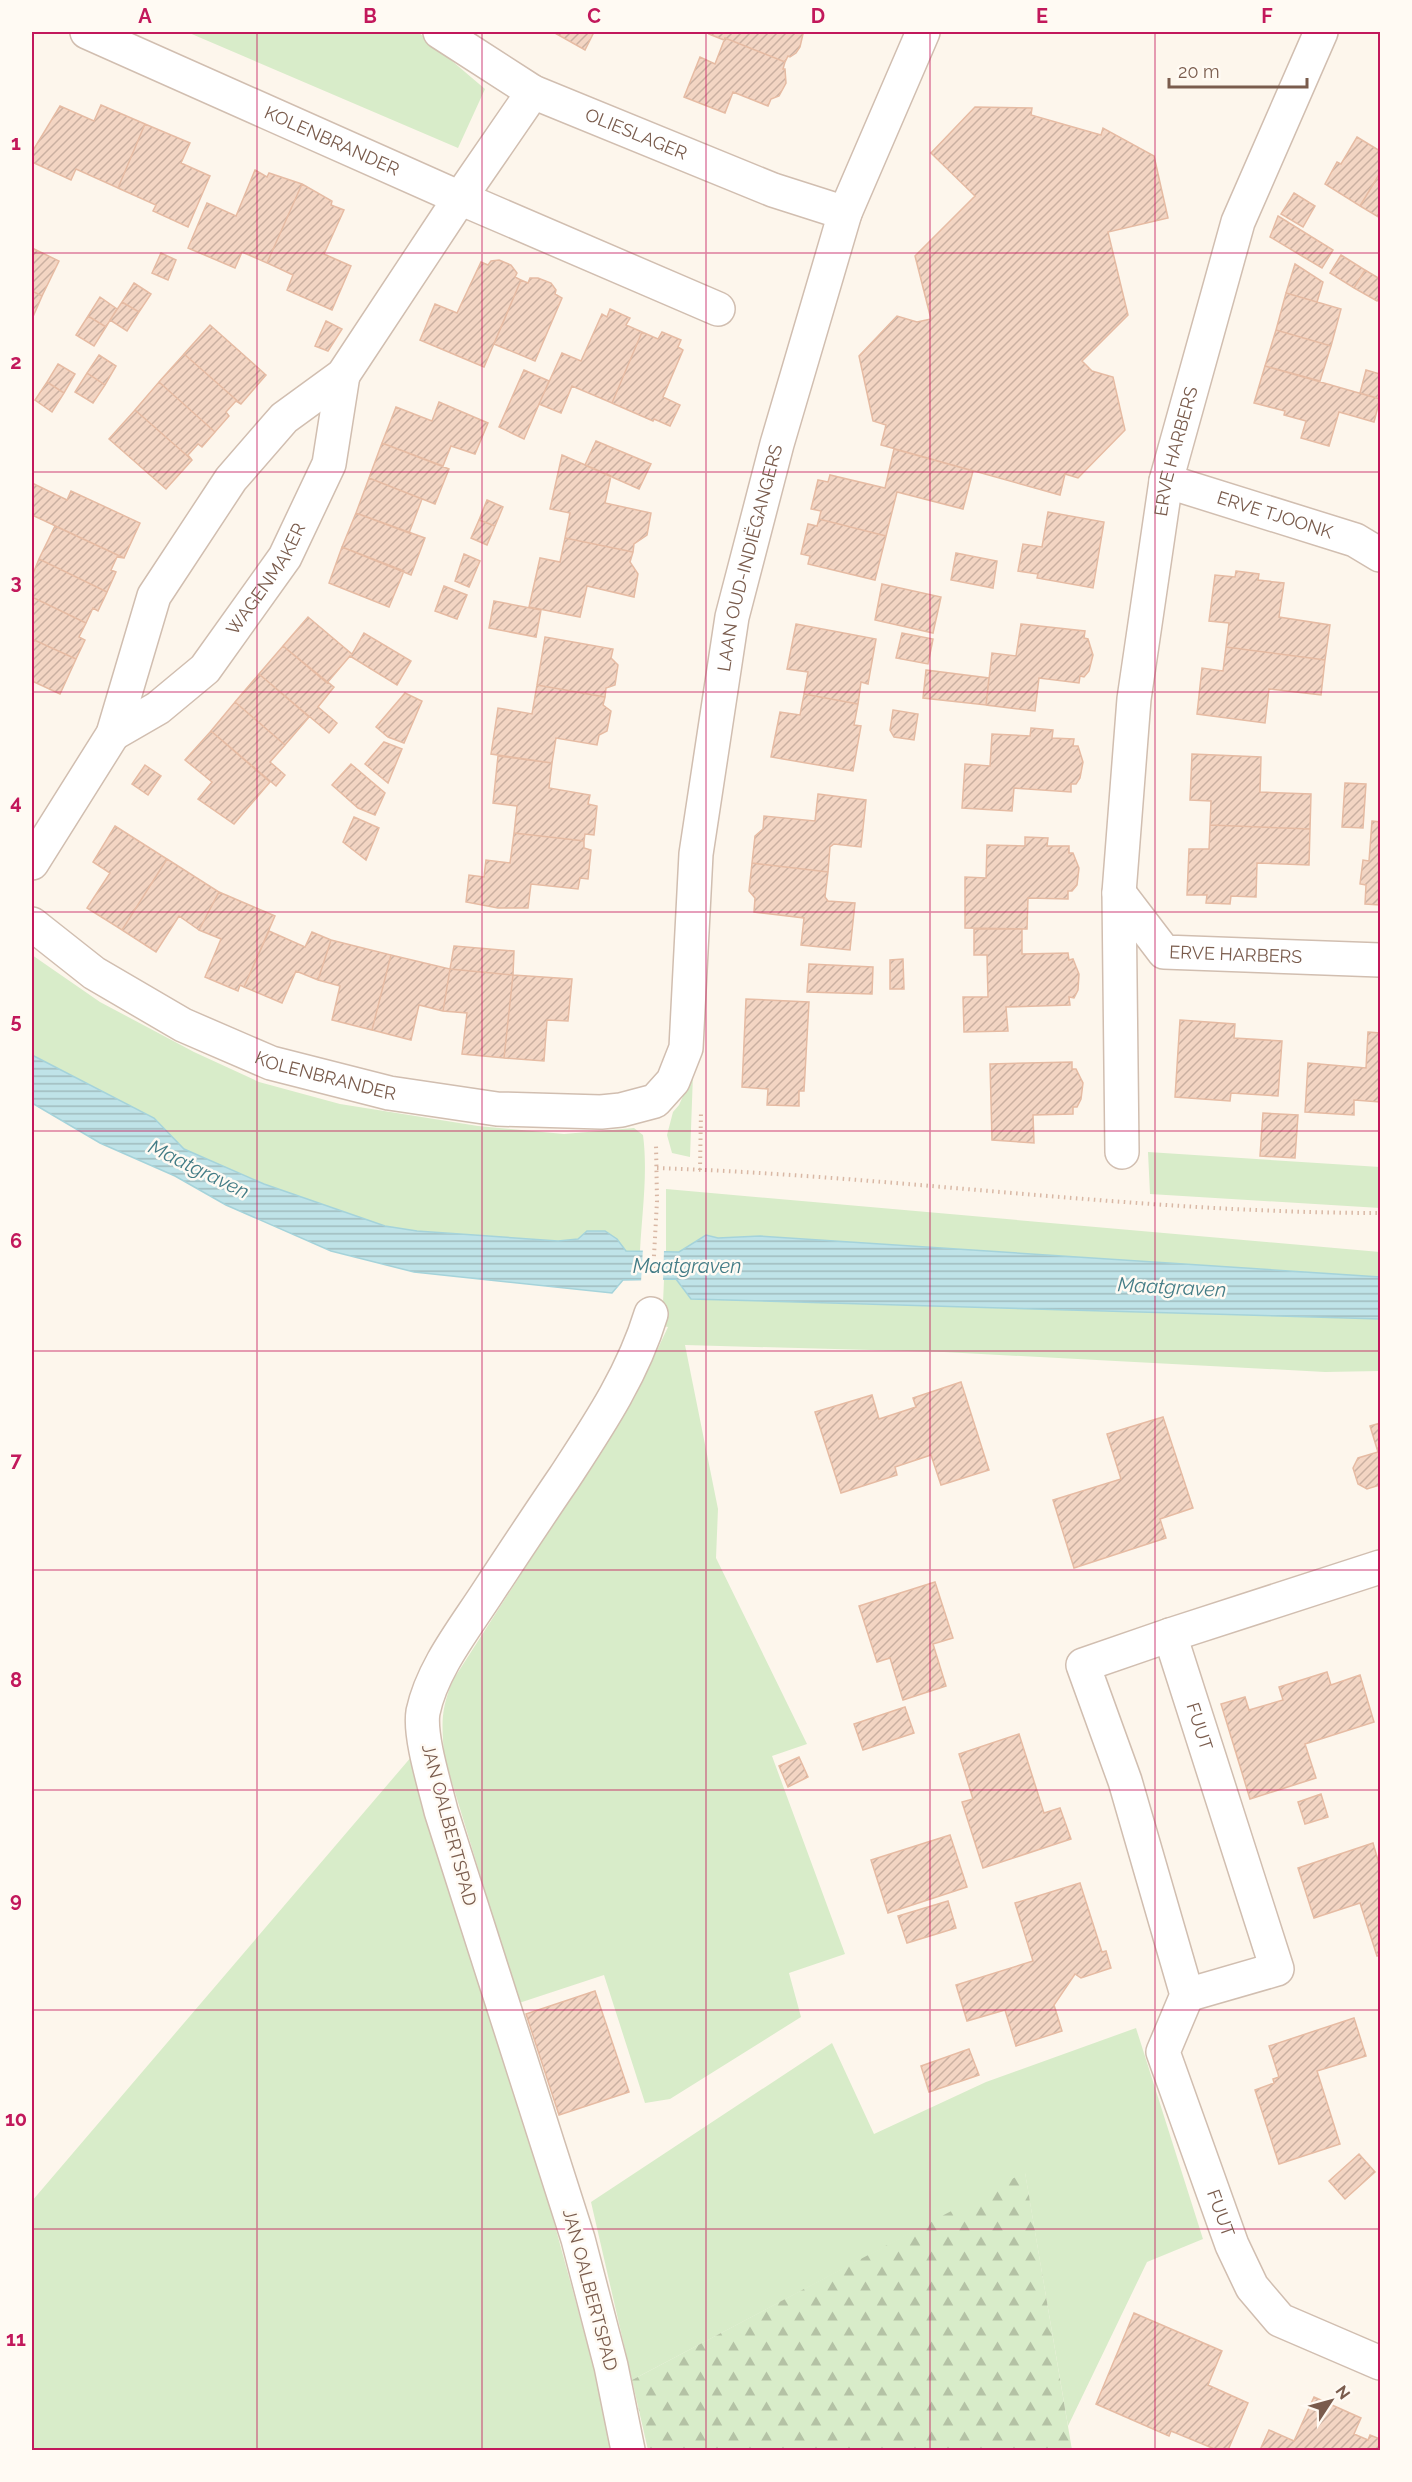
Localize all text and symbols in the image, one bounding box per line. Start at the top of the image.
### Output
text: A [138,4,152,28]
text: B [363,4,377,28]
text: C [587,4,601,28]
text: D [811,4,825,28]
text: E [1036,4,1048,28]
text: F [1261,4,1273,28]
scale bar [1169,51,1307,89]
text: 20 m [1178,61,1220,82]
street label: KOLENBRANDER [261,101,403,180]
street label: OLIESLAGER [582,103,691,164]
text: 1 [11,131,21,155]
text: 2 [10,350,22,374]
street label: ERVE HARBERS [1150,384,1202,518]
street label: LAAN OUD-INDIËGANGERS [713,442,786,673]
street label: ERVE TJOONK [1215,487,1336,543]
street label: WAGENMAKER [222,519,310,639]
text: 3 [10,570,22,594]
text: 4 [10,790,22,814]
street label: ERVE HARBERS [1169,941,1303,967]
text: 5 [10,1009,22,1033]
street label: KOLENBRANDER [252,1046,398,1104]
water label: Maatgraven [145,1134,253,1204]
text: 6 [10,1229,22,1253]
water label: Maatgraven [633,1254,741,1278]
water label: Maatgraven [1117,1272,1227,1302]
text: 7 [10,1448,22,1472]
text: 8 [10,1668,22,1692]
street label: FUUT [1182,1700,1217,1753]
street label: JAN OALBERTSPAD [418,1742,481,1908]
text: 9 [10,1888,22,1912]
text: 10 [5,2107,27,2131]
street label: FUUT [1203,2187,1239,2240]
street label: JAN OALBERTSPAD [559,2207,622,2373]
text: 11 [6,2327,26,2351]
north arrow [1301,2371,1361,2431]
text: N [1331,2382,1354,2403]

